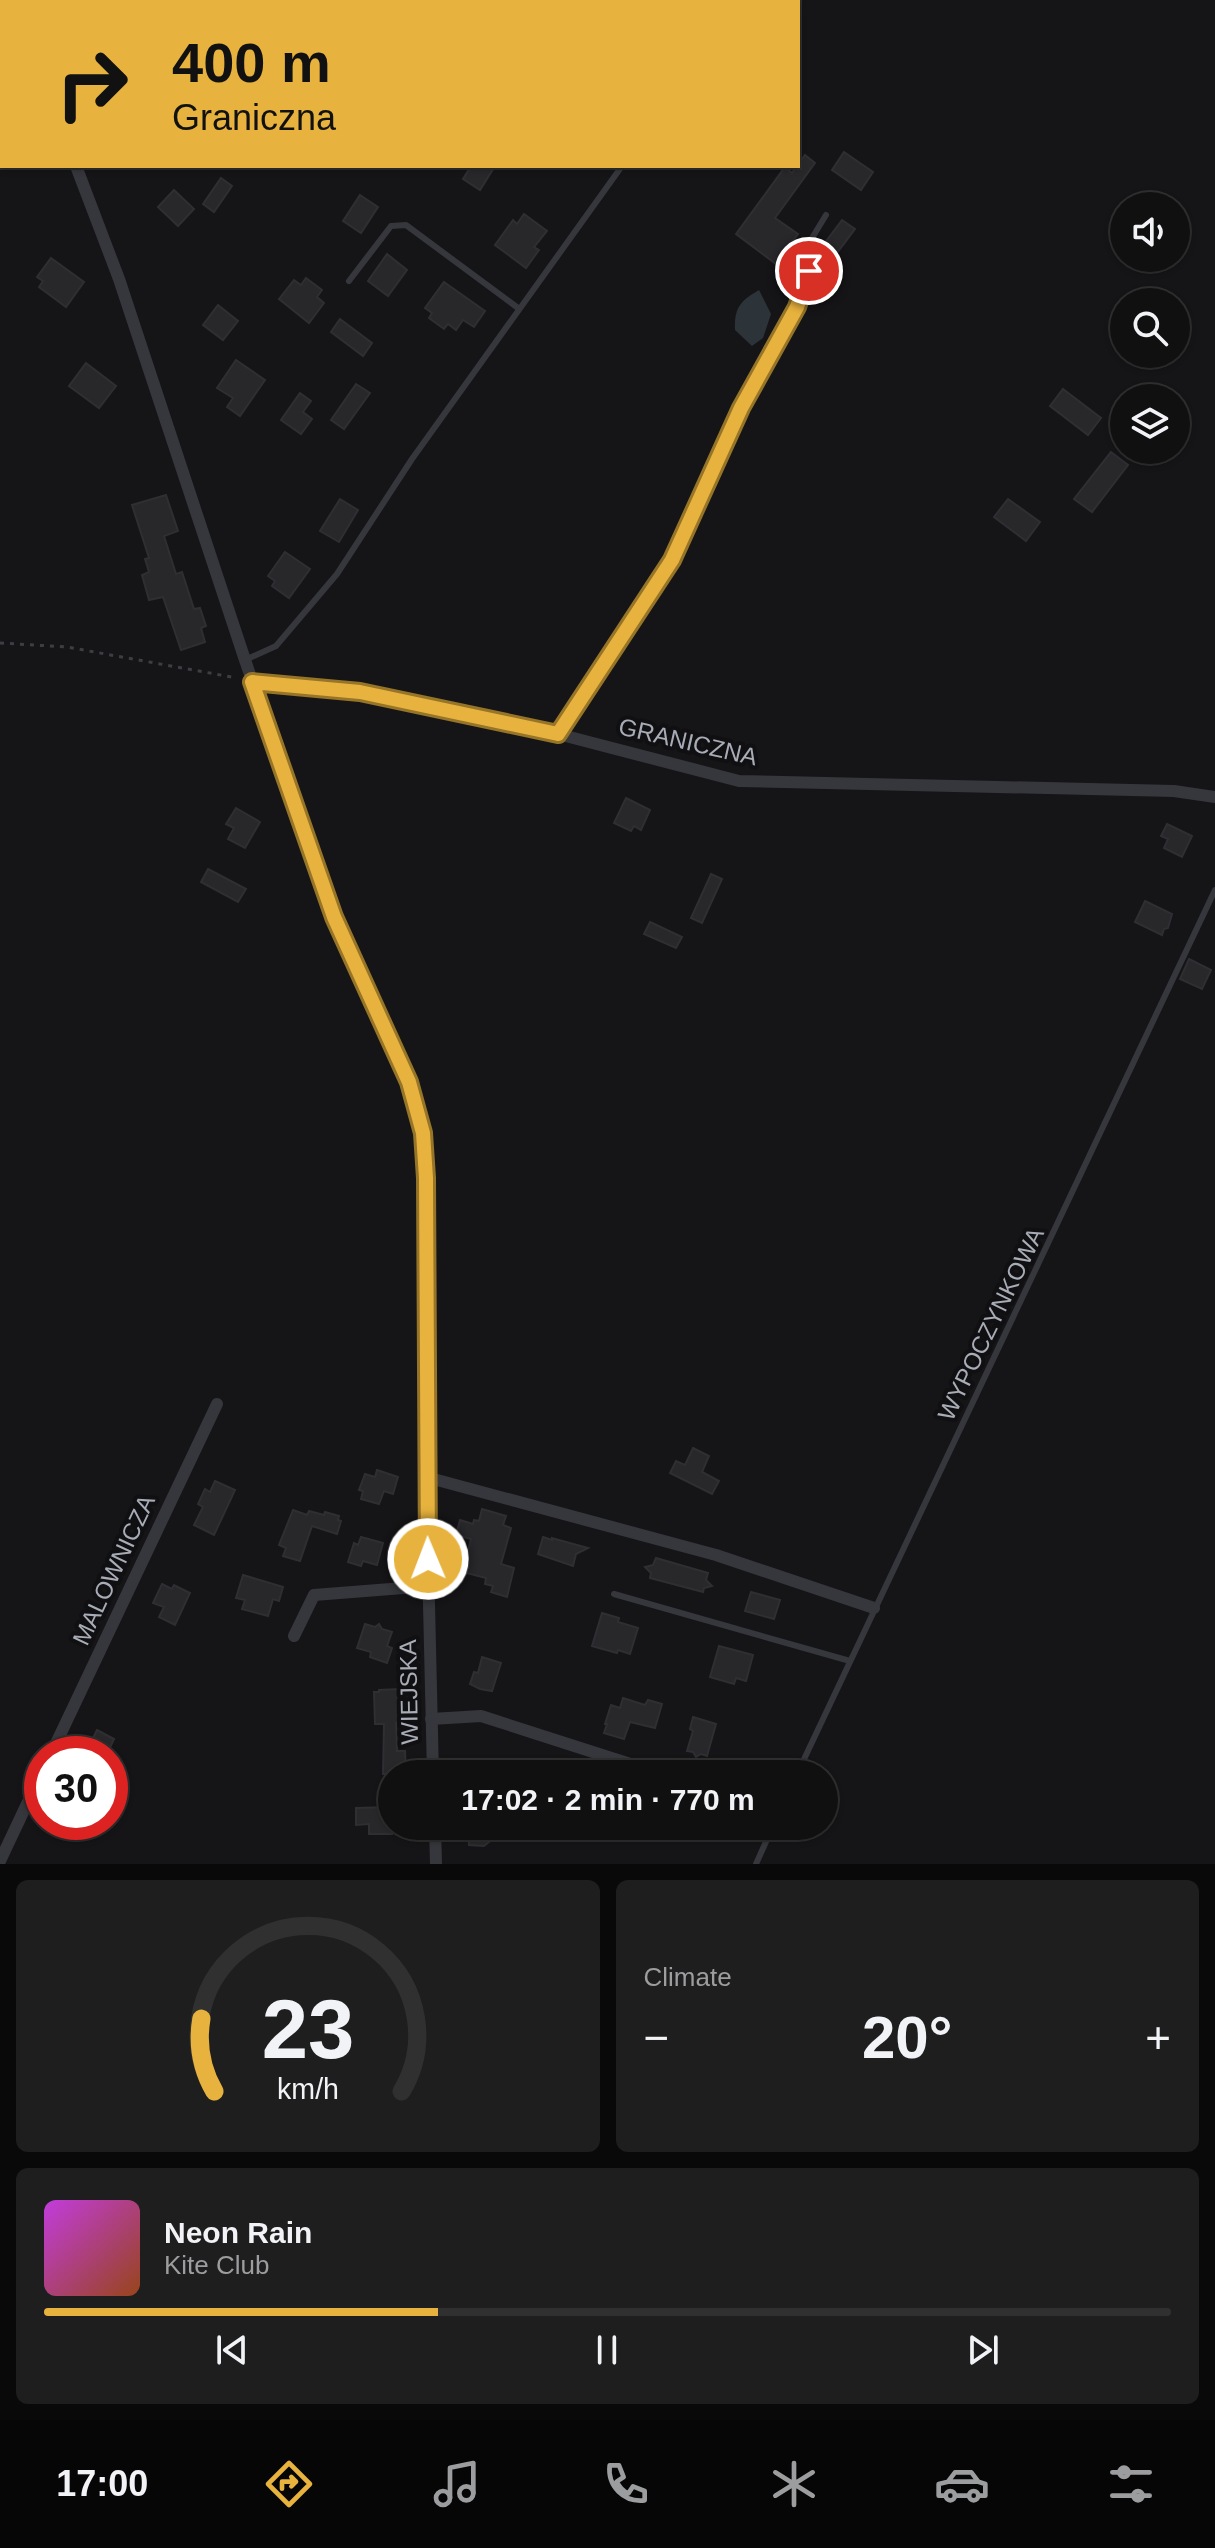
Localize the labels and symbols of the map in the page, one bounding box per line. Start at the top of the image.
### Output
pin [775,237,843,305]
street label: GRANICZNA [616,712,760,771]
street label: WYPOCZYNKOWA [932,1223,1049,1425]
street label: MALOWNICZA [67,1490,160,1649]
position arrow [386,1517,470,1601]
street label: WIEJSKA [394,1639,423,1745]
speed limit sign: 30 [24,1736,128,1840]

